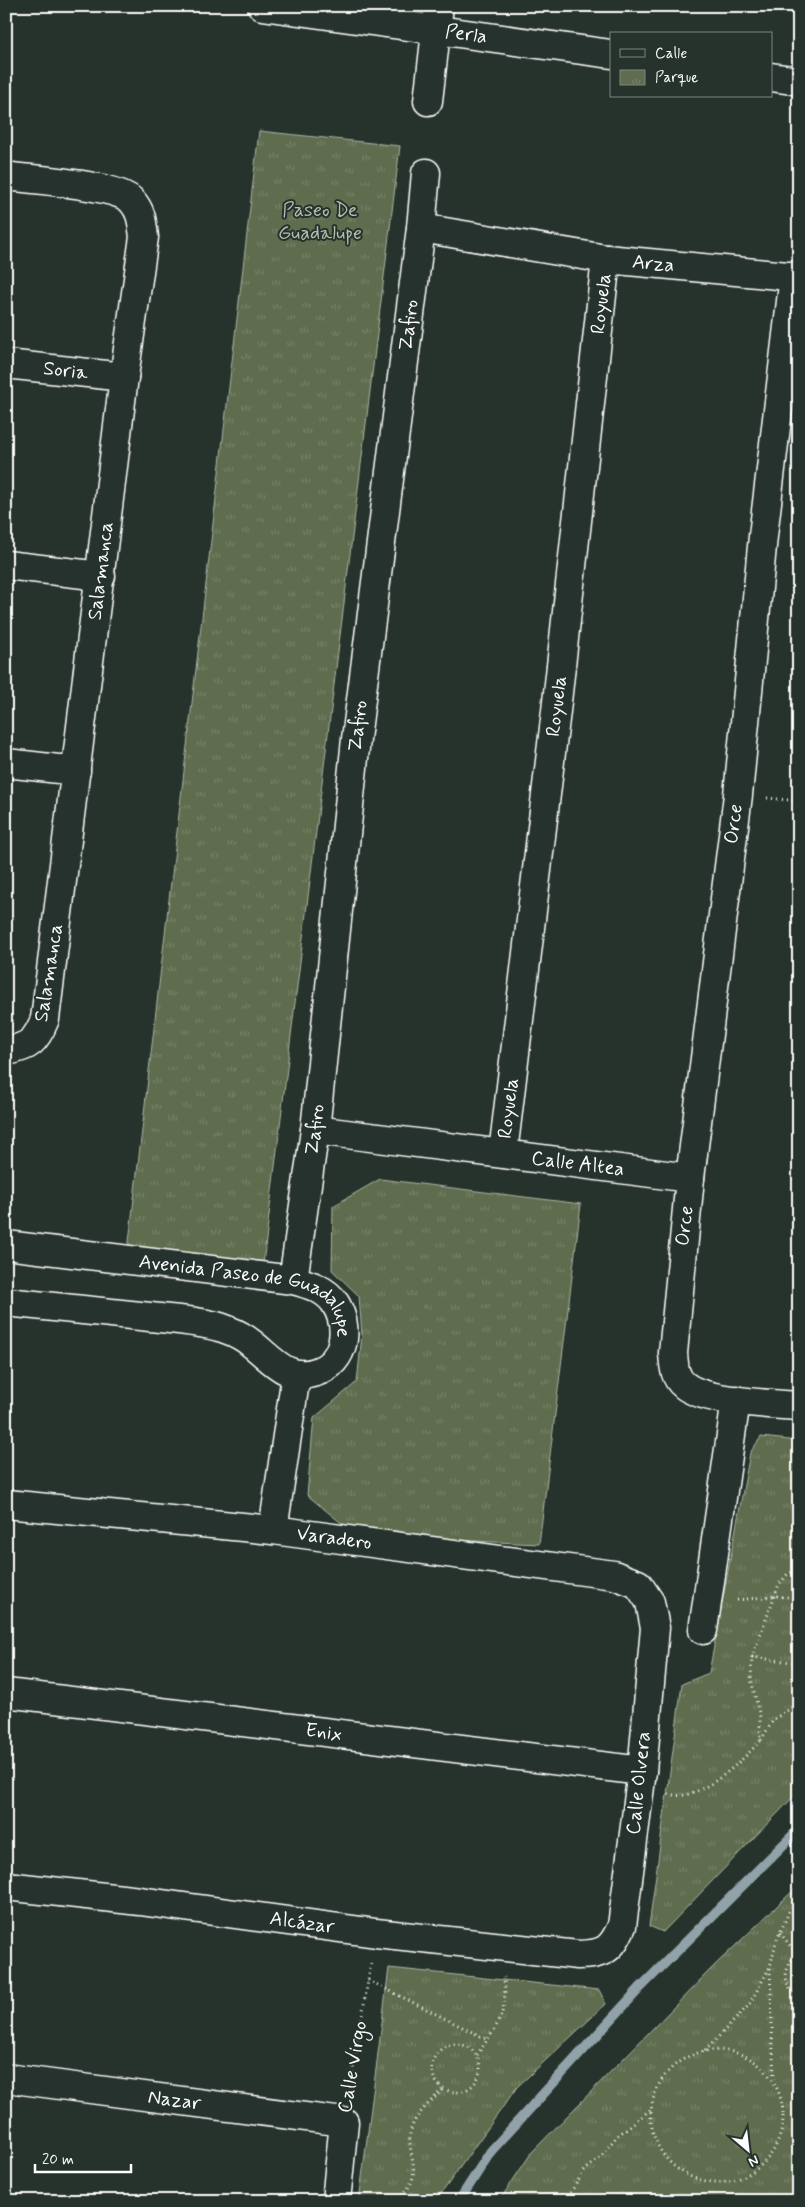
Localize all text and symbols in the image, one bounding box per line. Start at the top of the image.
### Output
street label: Perla [443,18,489,50]
legend [610,32,772,98]
text: Calle [655,44,687,64]
text: Parque [655,68,698,88]
park label: Paseo De Guadalupe [278,197,362,247]
street label: Arza [631,248,675,279]
street label: Royuela [584,272,618,335]
street label: Zafiro [392,298,425,352]
street label: Soria [42,355,90,387]
street label: Salamanca [82,520,120,622]
street label: Royuela [540,674,573,738]
street label: Zafiro [341,699,374,753]
street label: Orce [718,802,750,846]
street label: Salamanca [28,922,70,1024]
street label: Royuela [491,1076,525,1140]
street label: Zafiro [298,1103,331,1157]
street label: Calle Altea [530,1144,626,1183]
street label: Orce [669,1205,701,1247]
street label: Avenida Paseo de Guadalupe [137,1248,357,1338]
street label: Varadero [295,1520,373,1556]
street label: Enix [304,1716,343,1748]
street label: Calle Olvera [620,1730,658,1836]
street label: Alcázar [268,1905,337,1941]
street label: Calle Virgo [332,2019,375,2115]
street label: Nazar [146,2083,204,2117]
north arrow [722,2124,772,2174]
scale bar [35,2142,131,2174]
text: 20 m [42,2150,74,2170]
text: N [745,2150,762,2171]

